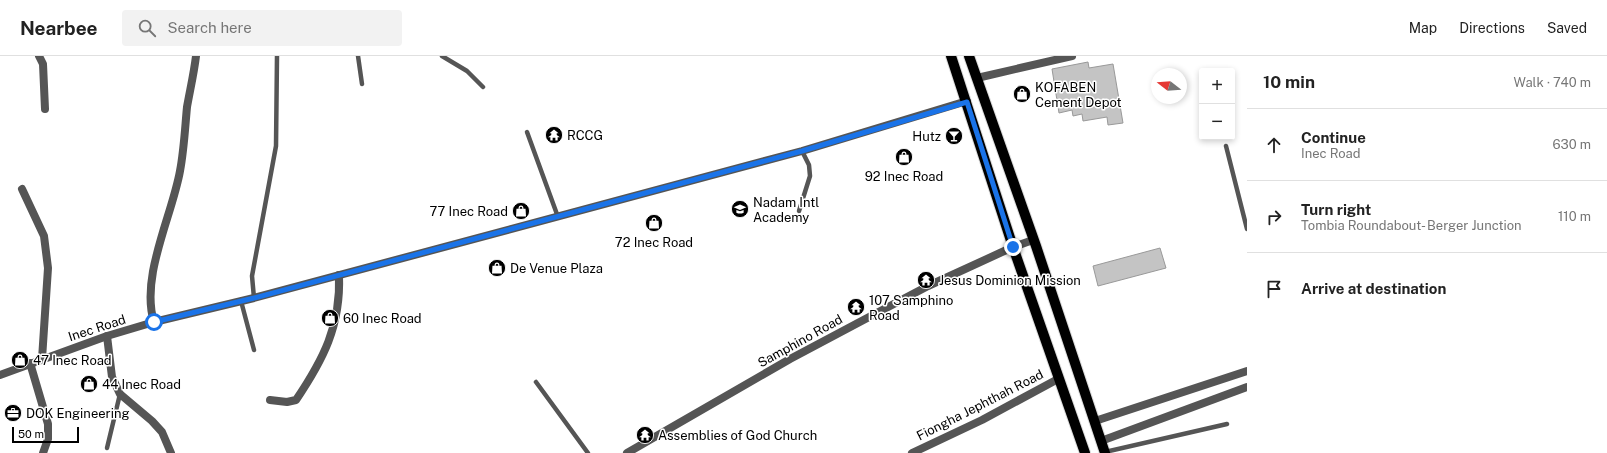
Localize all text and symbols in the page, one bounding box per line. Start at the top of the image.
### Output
search box [122,10,402,46]
text: Nearbee [20,17,98,39]
icon: search [136,17,158,39]
text: Search here [168,19,252,36]
text: Map [1409,20,1437,36]
text: Directions [1459,20,1525,36]
text: Saved [1547,20,1587,36]
north arrow [1151,68,1187,104]
map controls [1199,68,1235,140]
button: + [1199,68,1235,104]
text: 10 min [1263,72,1315,92]
text: Walk · 740 m [1514,75,1591,90]
place label: KOFABEN Cement Depot [1035,80,1122,110]
shop icon: KOFABEN Cement Depot [1012,84,1032,104]
button: − [1199,104,1235,140]
temple icon: RCCG [544,125,564,145]
bar icon: Hutz [944,126,964,146]
place label: RCCG [567,128,603,143]
place label: Hutz [912,129,941,144]
text: Continue [1301,129,1366,146]
icon: ahead [1263,134,1285,156]
text: 630 m [1553,137,1591,152]
text: Inec Road [1301,146,1360,161]
shop icon: 92 Inec Road [894,147,914,167]
place label: 92 Inec Road [865,169,943,184]
place label: Nadam Intl Academy [753,195,819,225]
school or university icon: Nadam Intl Academy [730,199,750,219]
shop icon: 77 Inec Road [511,201,531,221]
text: Turn right [1301,201,1371,218]
place label: 77 Inec Road [430,204,508,219]
icon: right [1263,206,1285,228]
text: 110 m [1558,209,1591,224]
shop icon: 72 Inec Road [644,213,664,233]
text: Tombia Roundabout- Berger Junction [1301,218,1522,233]
place label: 72 Inec Road [615,235,693,250]
route end [1004,238,1022,256]
shop icon: De Venue Plaza [487,258,507,278]
place label: De Venue Plaza [510,261,603,276]
temple icon: Jesus Dominion Mission [916,270,936,290]
place label: Jesus Dominion Mission [939,273,1081,288]
icon: arrive [1263,278,1285,300]
text: Arrive at destination [1301,280,1446,297]
place label: 107 Samphino Road [869,293,953,323]
temple icon: 107 Samphino Road [846,297,866,317]
shop icon: 60 Inec Road [320,308,340,328]
place label: 60 Inec Road [343,311,422,326]
street label: Inec Road [66,312,128,344]
street label: Samphino Road [755,312,845,370]
route start [145,313,163,331]
shop icon: 47 Inec Road [10,350,30,370]
place label: 47 Inec Road [33,353,112,368]
street label: Fiongha Jephthah Road [914,366,1046,444]
shop icon: 44 Inec Road [79,374,99,394]
place label: 44 Inec Road [102,377,181,392]
office icon: DOK Engineering [3,403,23,423]
place label: DOK Engineering [26,406,130,421]
scale bar [12,425,79,444]
temple icon: Assemblies of God Church [635,425,655,445]
text: 50 m [18,428,44,440]
place label: Assemblies of God Church [658,428,817,443]

